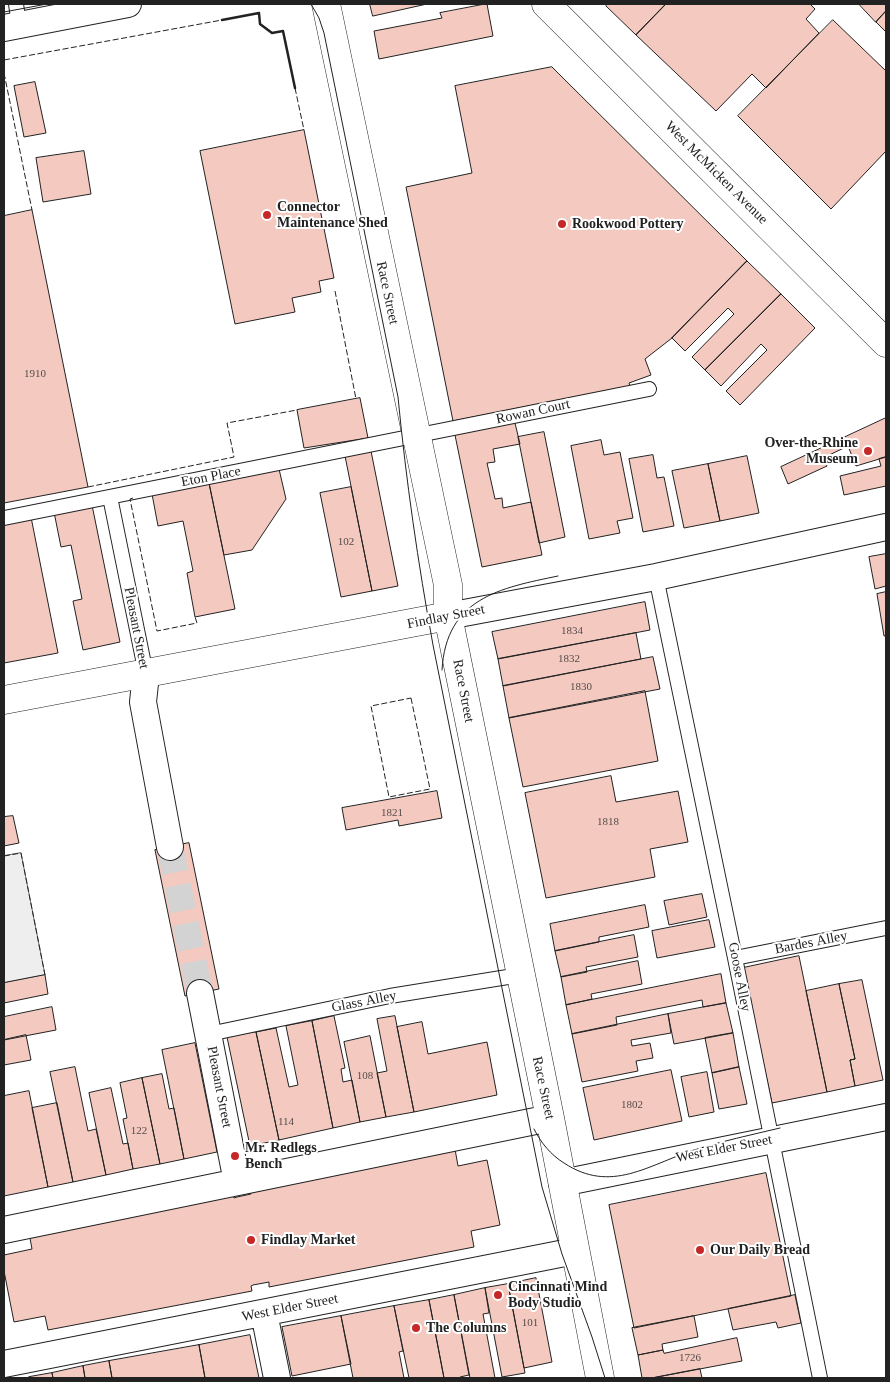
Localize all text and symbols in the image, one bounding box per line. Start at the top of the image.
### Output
street label: West McMicken Avenue [661,118,771,228]
place label: Connector Maintenance Shed [277,199,388,232]
marker: Connector Maintenance Shed [261,209,273,221]
place label: Rookwood Pottery [572,216,684,232]
marker: Rookwood Pottery [556,218,568,230]
street label: Race Street [372,260,402,326]
house number: 1910 [24,367,46,381]
street label: Rowan Court [495,396,571,428]
place label: Over-the-Rhine Museum [764,435,858,468]
marker: Over-the-Rhine Museum [862,445,874,457]
street label: Eton Place [180,463,242,491]
house number: 102 [338,535,354,549]
street label: Pleasant Street [120,586,152,670]
street label: Findlay Street [406,601,486,633]
house number: 1834 [561,624,583,638]
house number: 1832 [558,652,580,666]
street label: Race Street [449,658,477,724]
house number: 1830 [570,680,592,694]
house number: 1821 [381,806,403,820]
house number: 1818 [597,815,619,829]
street label: Bardes Alley [773,928,849,958]
street label: Goose Alley [724,941,754,1013]
street label: Glass Alley [330,987,398,1017]
street label: Pleasant Street [203,1045,235,1129]
street label: Race Street [528,1055,558,1121]
house number: 108 [357,1069,373,1083]
house number: 1802 [621,1098,643,1112]
house number: 114 [278,1115,294,1129]
house number: 122 [131,1124,147,1138]
street label: West Elder Street [674,1131,774,1167]
place label: Mr. Redlegs Bench [245,1140,317,1172]
marker: Mr. Redlegs Bench [229,1150,241,1162]
place label: Findlay Market [261,1232,355,1248]
marker: Findlay Market [245,1234,257,1246]
place label: Our Daily Bread [710,1242,810,1258]
marker: Our Daily Bread [694,1244,706,1256]
place label: Cincinnati Mind Body Studio [508,1279,607,1311]
marker: Cincinnati Mind Body Studio [492,1289,504,1301]
street label: West Elder Street [240,1290,340,1326]
house number: 101 [522,1316,538,1330]
place label: The Columns [426,1320,507,1336]
marker: The Columns [410,1322,422,1334]
house number: 1726 [679,1351,701,1365]

